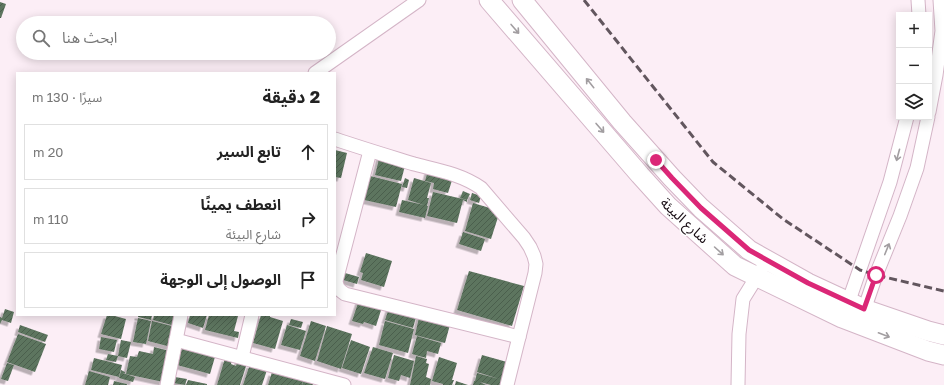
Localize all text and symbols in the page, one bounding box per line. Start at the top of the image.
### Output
map controls [896,12,932,120]
button: + [896,12,932,48]
search box [16,16,336,60]
one-way arrow [510,24,519,35]
icon: search [30,27,52,49]
text: ابحث هنا [62,28,117,46]
button: − [896,48,932,84]
one-way arrow [585,77,594,88]
button: layers [896,84,932,120]
text: 2 دقيقة [263,86,320,107]
text: سيرًا · 130 m [32,89,102,105]
one-way arrow [595,123,604,133]
icon: ahead [297,141,319,163]
text: تابع السير [217,142,281,160]
text: 20 m [33,144,63,160]
one-way arrow [894,148,901,161]
route end [647,151,665,169]
street label: شارع البيئة [655,194,713,249]
text: انعطف يمينًا [201,195,281,213]
icon: right [297,208,319,230]
text: 110 m [33,211,68,227]
text: شارع البيئة [226,226,281,242]
one-way arrow [884,244,891,256]
one-way arrow [714,247,724,256]
route start [867,266,885,284]
icon: arrive [297,269,319,291]
text: الوصول إلى الوجهة [160,270,281,288]
one-way arrow [878,331,890,339]

